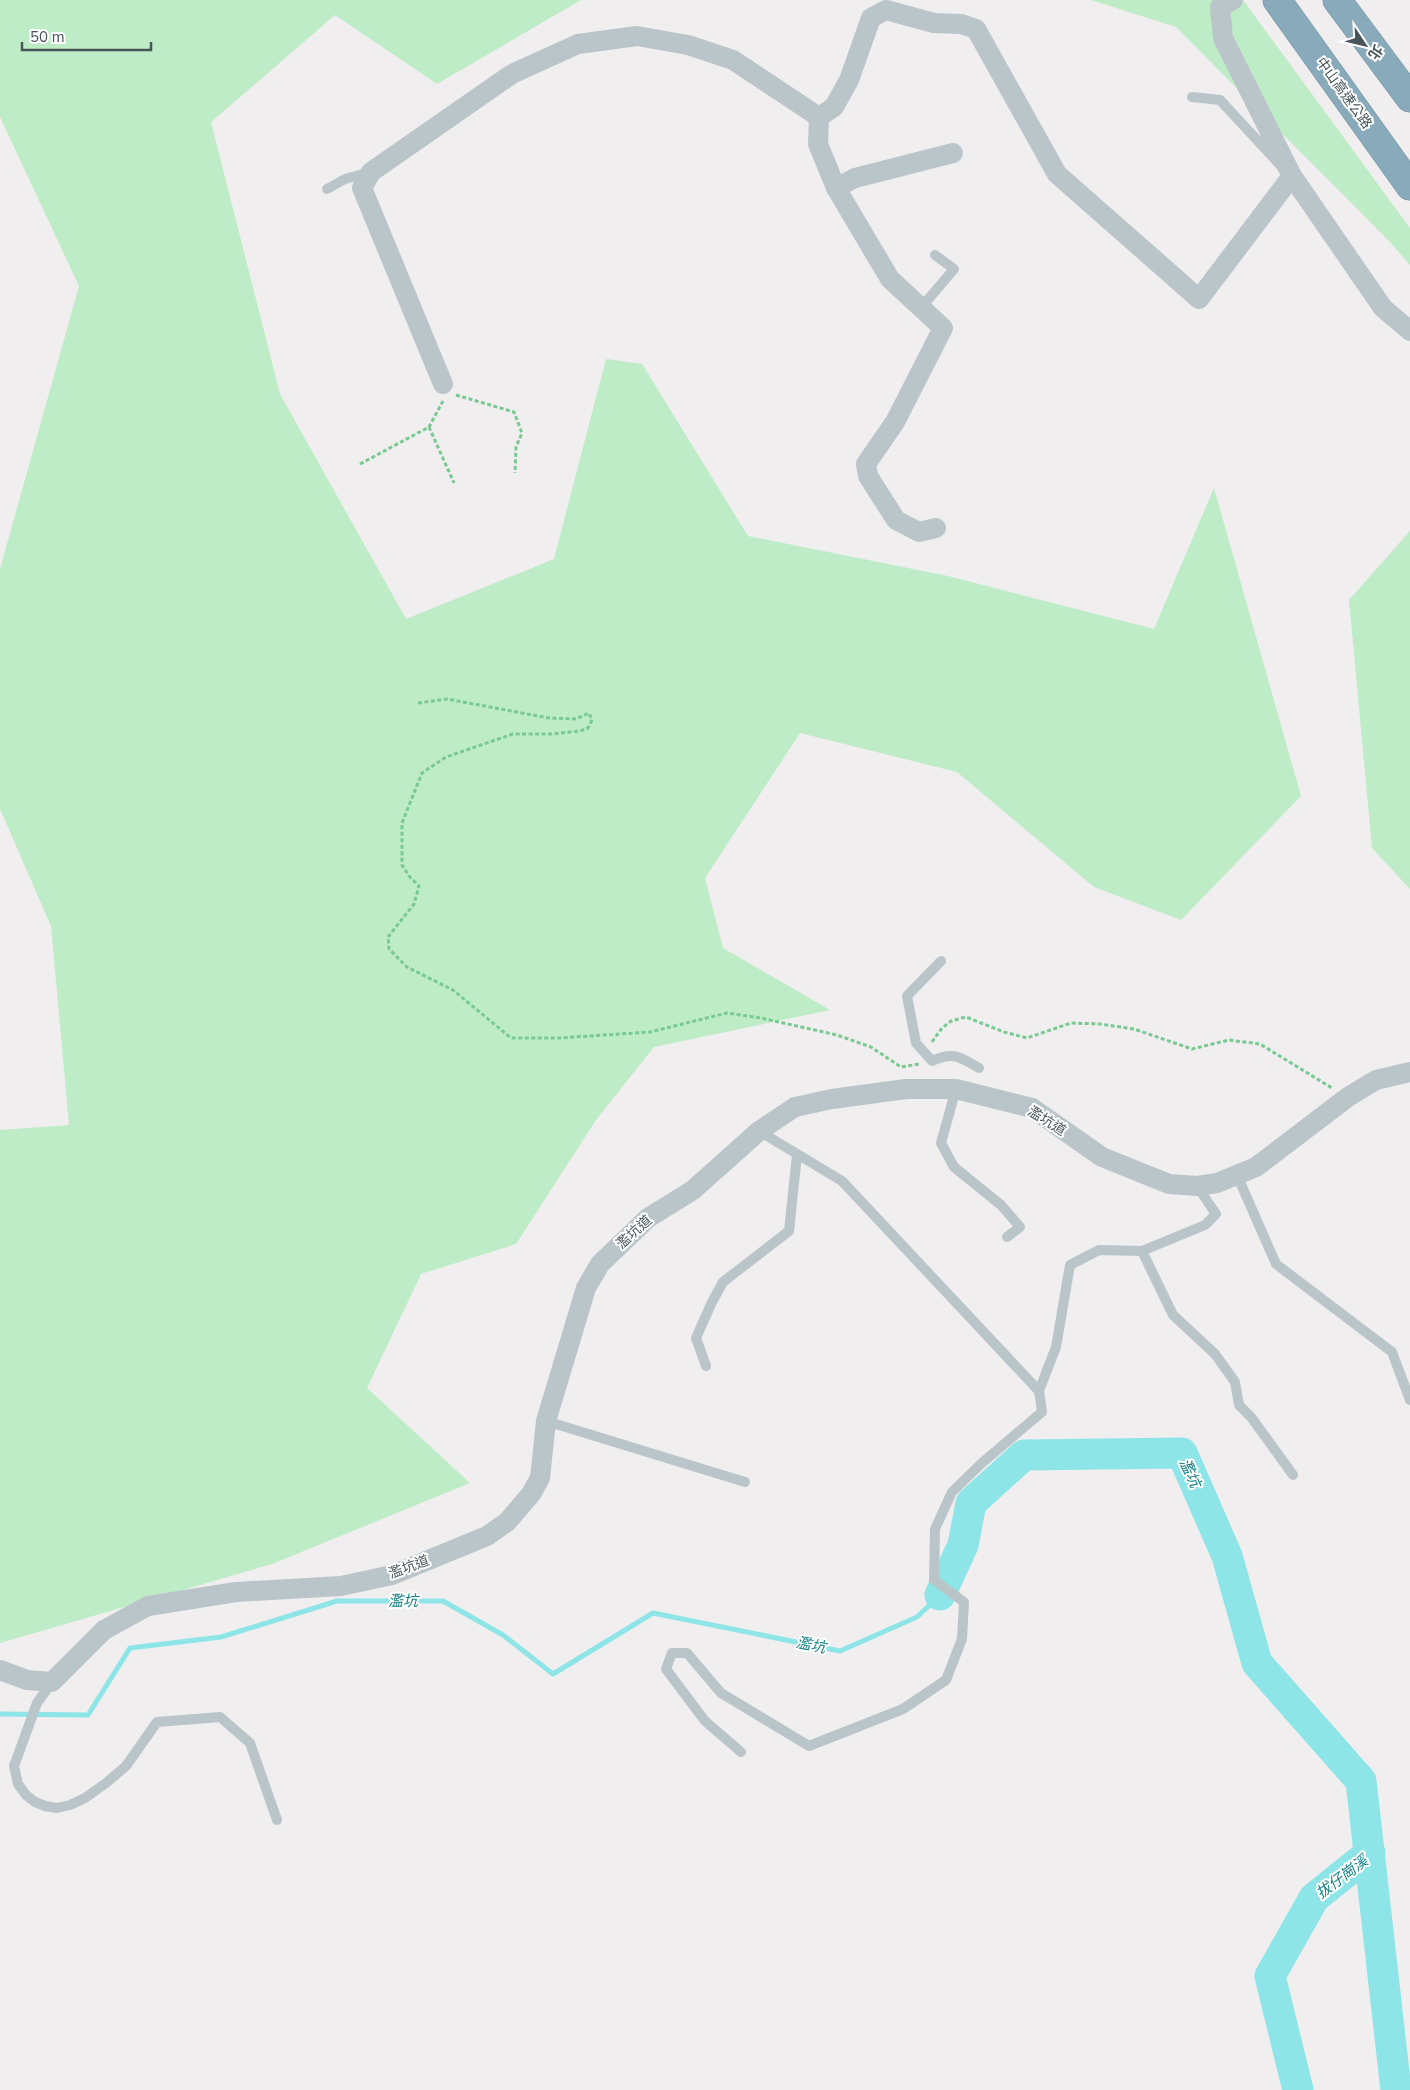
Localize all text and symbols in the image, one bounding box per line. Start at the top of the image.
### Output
scale bar [22,20,151,52]
north arrow [1340,20,1390,70]
text: 50 m [30,27,65,47]
text: 北 [1363,41,1387,63]
street label: 中山高速公路 [1312,53,1376,133]
street label: 濫坑道 [1024,1102,1070,1140]
street label: 濫坑道 [612,1211,656,1253]
water label: 濫坑 [1175,1455,1206,1493]
street label: 濫坑道 [386,1551,432,1583]
water label: 濫坑 [388,1591,420,1611]
water label: 濫坑 [794,1632,830,1658]
water label: 拔仔崗溪 [1312,1850,1374,1903]

